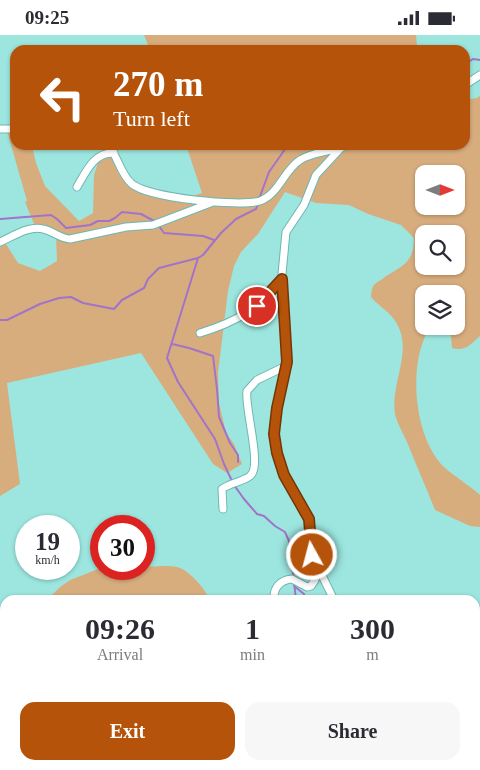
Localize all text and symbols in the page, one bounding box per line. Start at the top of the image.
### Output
text: 09:25 [25,7,69,28]
icon: left [30,65,95,130]
text: 270 m [113,65,203,104]
text: Turn left [113,106,190,131]
north arrow [415,165,465,215]
map controls [415,165,465,335]
button: search [415,225,465,275]
pin [236,285,278,327]
button: layers [415,285,465,335]
icon: arrive [243,292,271,320]
speed limit sign: 30 [90,515,155,580]
text: 19 [35,528,60,555]
position arrow [285,528,337,580]
text: km/h [35,553,60,567]
text: 09:26 [85,612,155,645]
text: 1 [245,612,260,645]
text: 300 [350,612,395,645]
text: Arrival [97,646,143,663]
text: min [240,646,265,663]
text: m [366,646,379,663]
button: Exit [20,702,235,760]
button: Share [245,702,460,760]

